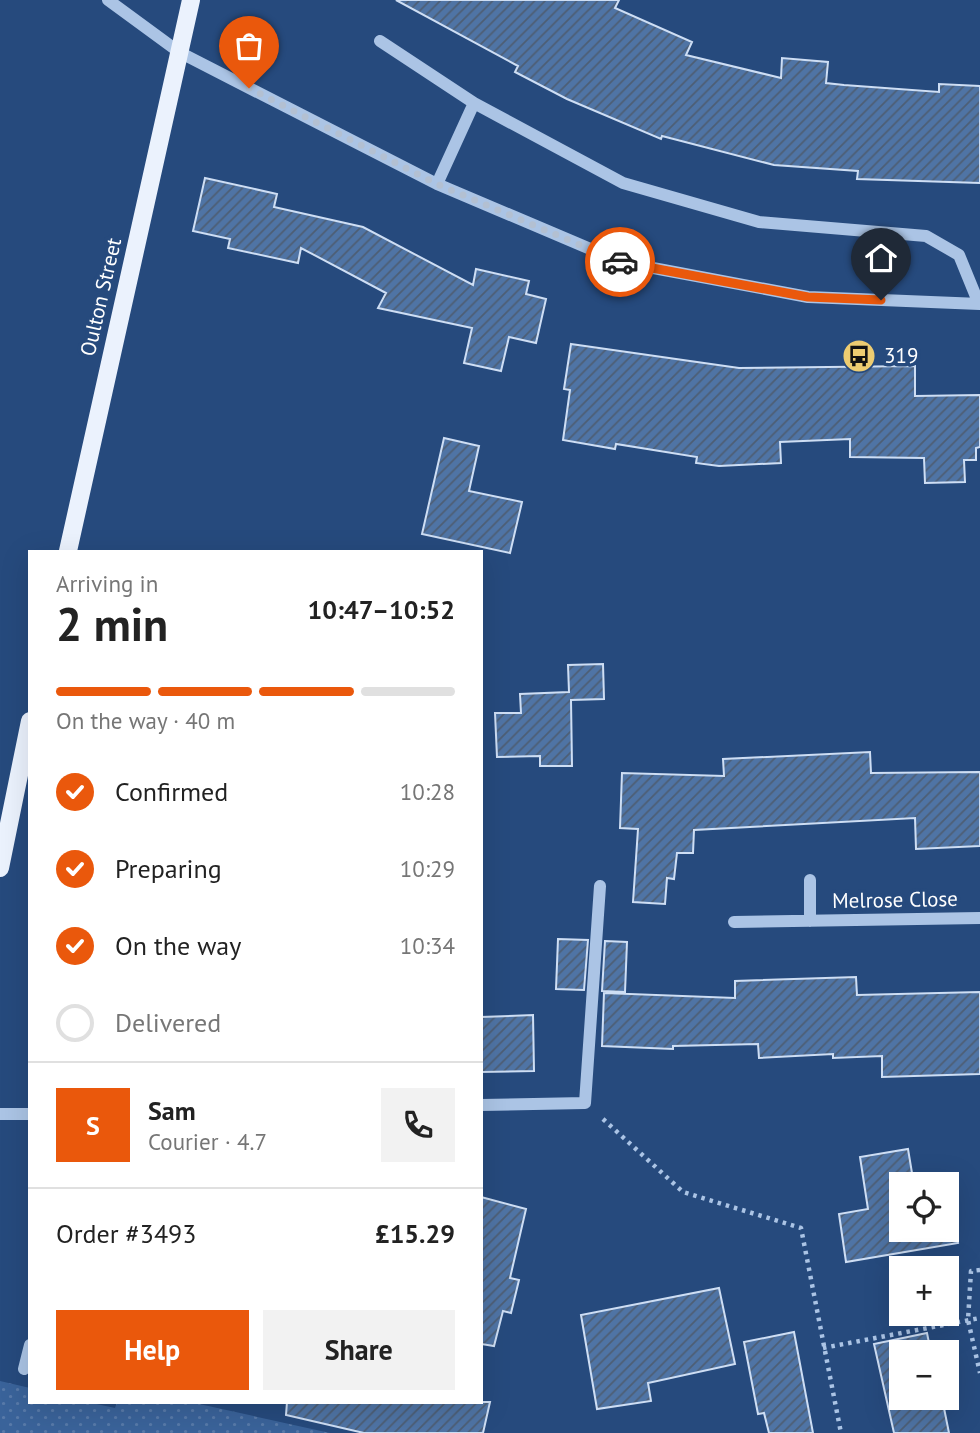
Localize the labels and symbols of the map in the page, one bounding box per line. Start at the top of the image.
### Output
pin [219,16,279,88]
courier [585,227,655,297]
pin [851,228,911,300]
street label: Oulton Street [74,235,127,359]
bus stop icon: 319 [840,337,878,375]
place label: 319 [884,342,918,369]
street label: Melrose Close [832,885,958,914]

